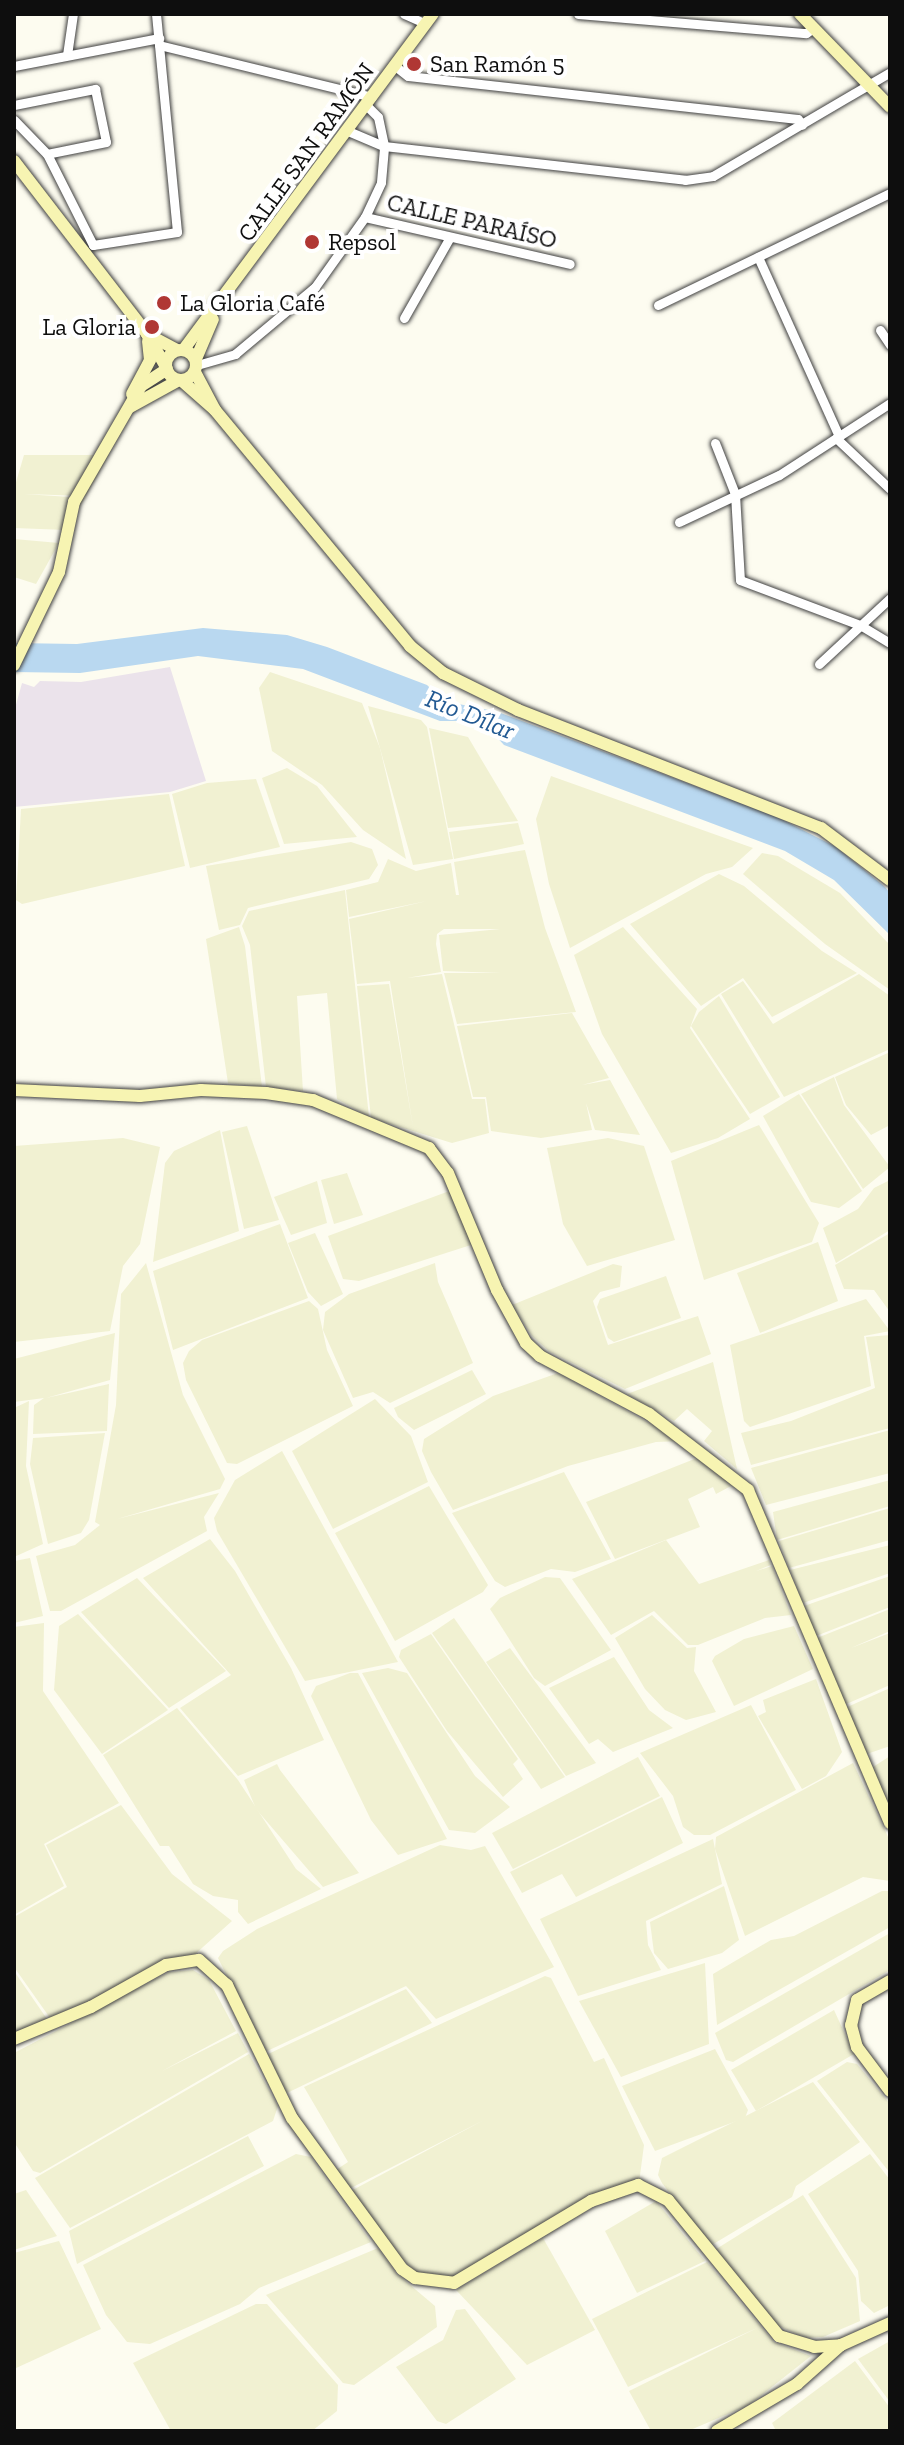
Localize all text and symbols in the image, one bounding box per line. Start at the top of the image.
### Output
place label: San Ramón 5 [430,50,564,78]
marker: San Ramón 5 [405,55,423,73]
street label: CALLE SAN RAMÓN [231,57,381,247]
street label: CALLE PARAÍSO [384,187,560,255]
place label: Repsol [328,228,396,256]
marker: Repsol [303,233,321,251]
place label: La Gloria Café [180,289,325,317]
marker: La Gloria Café [155,294,173,312]
place label: La Gloria [42,313,136,341]
marker: La Gloria [143,318,161,336]
water label: Río Dílar [421,683,519,747]

